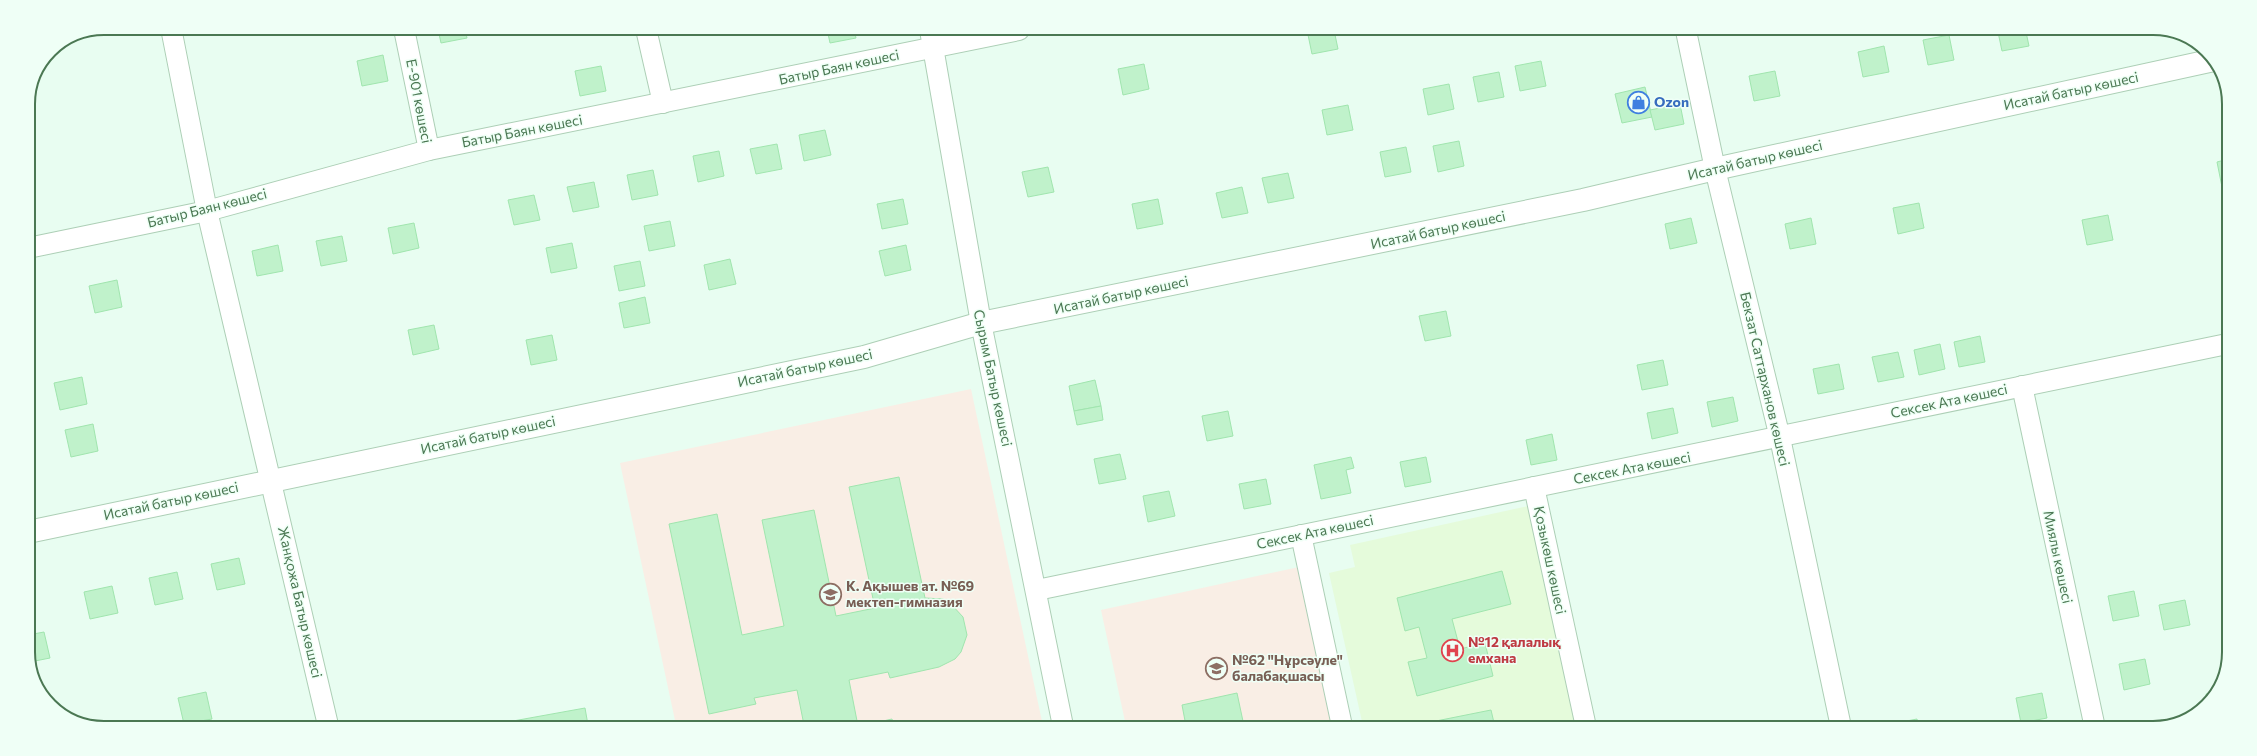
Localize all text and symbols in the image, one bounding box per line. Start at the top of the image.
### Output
street label: Батыр Баян көшесі [777,45,901,88]
street label: Е-901 көшесі [403,57,436,145]
street label: Исатай батыр көшесі [2002,68,2140,113]
shop icon: Ozon [1625,89,1651,115]
place label: Ozon [1654,93,1689,110]
street label: Батыр Баян көшесі [460,110,584,151]
street label: Исатай батыр көшесі [1686,136,1824,183]
street label: Батыр Баян көшесі [145,184,268,231]
street label: Исатай батыр көшесі [1369,207,1507,252]
street label: Исатай батыр көшесі [1052,272,1190,317]
street label: Бекзат Саттарханов көшесі [1737,290,1794,468]
street label: Сырым Батыр көшесі [971,308,1016,448]
street label: Исатай батыр көшесі [736,345,874,390]
street label: Сексек Ата көшесі [1889,380,2009,421]
street label: Исатай батыр көшесі [419,412,557,457]
street label: Сексек Ата көшесі [1572,448,1692,487]
street label: Исатай батыр көшесі [102,478,240,523]
street label: Қозыкөш көшесі [1531,504,1570,616]
street label: Миялы көшесі [2040,509,2077,605]
street label: Сексек Ата көшесі [1255,511,1375,552]
street label: Жанқожа Батыр көшесі [275,524,326,679]
place label: К. Ақышев ат. №69 мектеп-гимназия [846,577,975,610]
school or university icon: К. Ақышев ат. №69 мектеп-гимназия [818,581,844,607]
place label: №12 қалалық емхана [1468,633,1561,666]
hospital icon: №12 қалалық емхана [1440,637,1466,663]
place label: №62 "Нұрсәуле" балабақшасы [1232,651,1343,684]
school or university icon: №62 "Нұрсәуле" балабақшасы [1204,655,1230,681]

